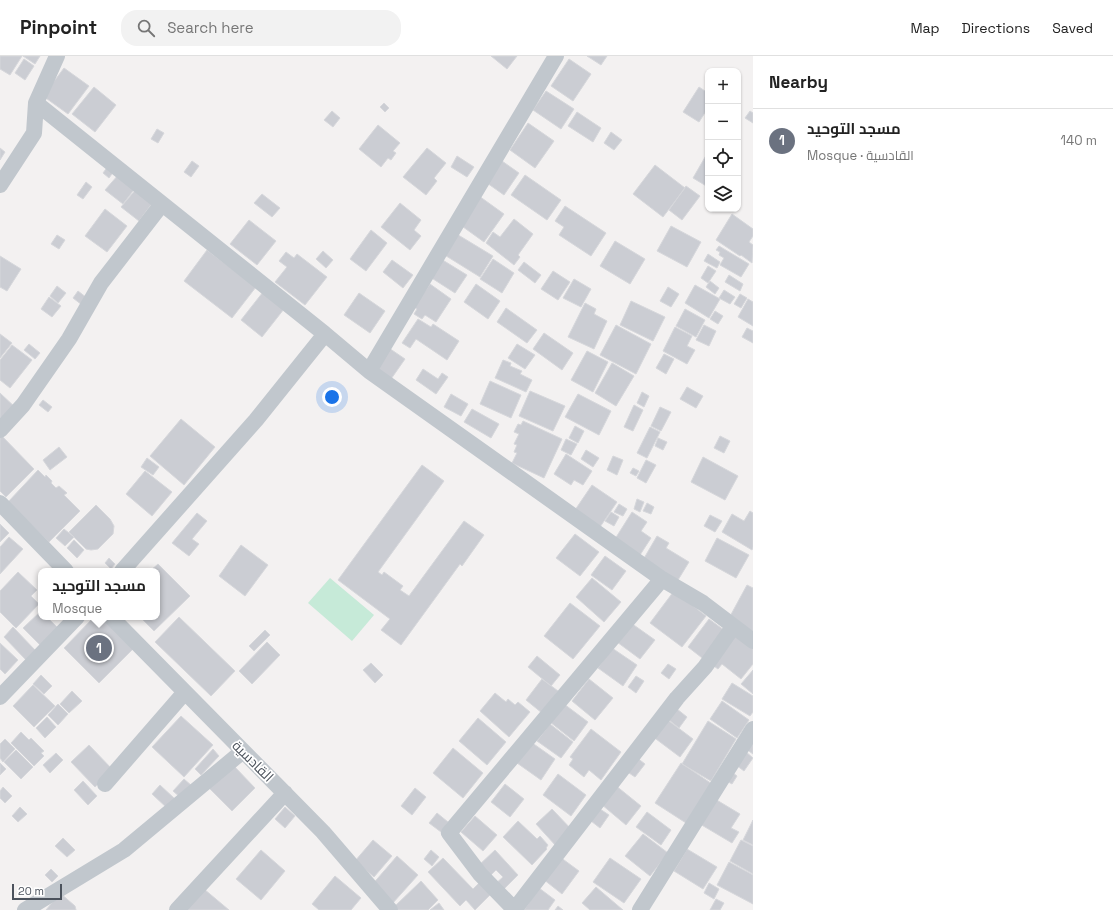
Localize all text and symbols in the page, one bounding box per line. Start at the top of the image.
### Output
search box [121,10,401,46]
text: Pinpoint [20,15,97,40]
icon: search [135,17,157,39]
text: Search here [167,18,254,37]
text: Map [910,19,940,37]
text: Directions [962,19,1030,37]
text: Saved [1052,19,1093,37]
map controls [705,68,741,212]
button: + [705,68,741,104]
text: Nearby [769,71,828,93]
button: − [705,104,741,140]
text: مسجد التوحيد [807,119,901,138]
text: 1 [779,132,785,149]
text: 140 m [1061,132,1097,149]
button: locate [705,140,741,176]
text: Mosque · القادسية [807,147,914,164]
button: layers [705,176,741,212]
your location [322,387,342,407]
popup [38,568,160,620]
text: مسجد التوحيد [52,576,146,595]
text: Mosque [52,600,102,617]
pin: 1 [86,633,112,663]
street label: القادسية [229,737,277,785]
scale bar [12,882,62,901]
text: 20 m [18,884,44,898]

